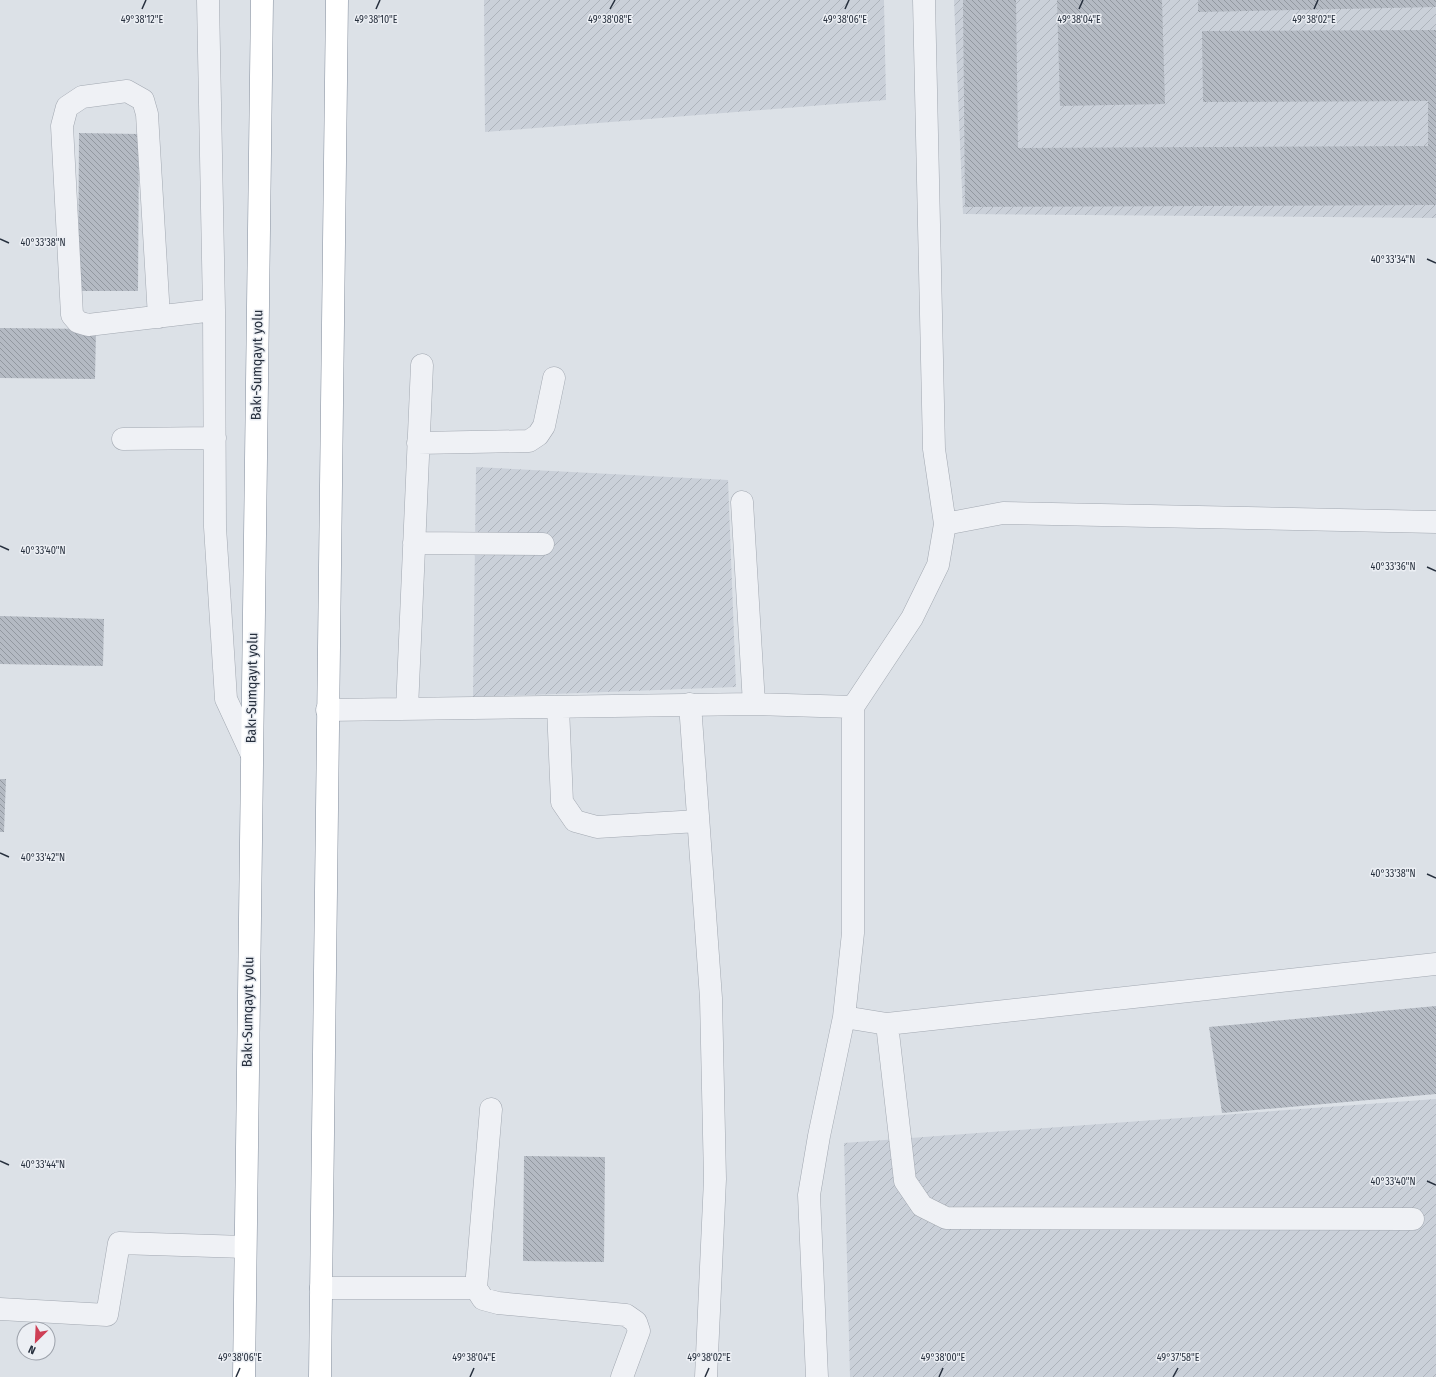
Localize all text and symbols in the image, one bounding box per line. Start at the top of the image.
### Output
text: 49°38'12"E [121,14,163,26]
text: 49°38'10"E [354,14,398,26]
text: 49°38'08"E [588,14,632,26]
text: 49°38'06"E [823,14,867,26]
text: 49°38'04"E [1057,14,1101,26]
text: 49°38'02"E [1292,14,1336,26]
text: 40°33'38"N [21,237,66,249]
text: 40°33'34"N [1371,254,1415,266]
street label: Bakı-Sumqayıt yolu [248,310,266,420]
text: 40°33'40"N [20,545,66,557]
text: 40°33'36"N [1371,561,1415,573]
street label: Bakı-Sumqayıt yolu [243,633,261,743]
text: 40°33'42"N [21,852,65,864]
text: 40°33'38"N [1371,868,1416,880]
street label: Bakı-Sumqayıt yolu [239,957,257,1067]
text: 40°33'44"N [21,1159,65,1171]
text: 40°33'40"N [1370,1176,1416,1188]
north arrow [16,1321,56,1361]
text: N [26,1342,38,1357]
text: 49°38'06"E [218,1352,262,1364]
text: 49°38'04"E [452,1352,496,1364]
text: 49°38'02"E [687,1352,731,1364]
text: 49°38'00"E [921,1352,965,1364]
text: 49°37'58"E [1157,1352,1200,1364]

